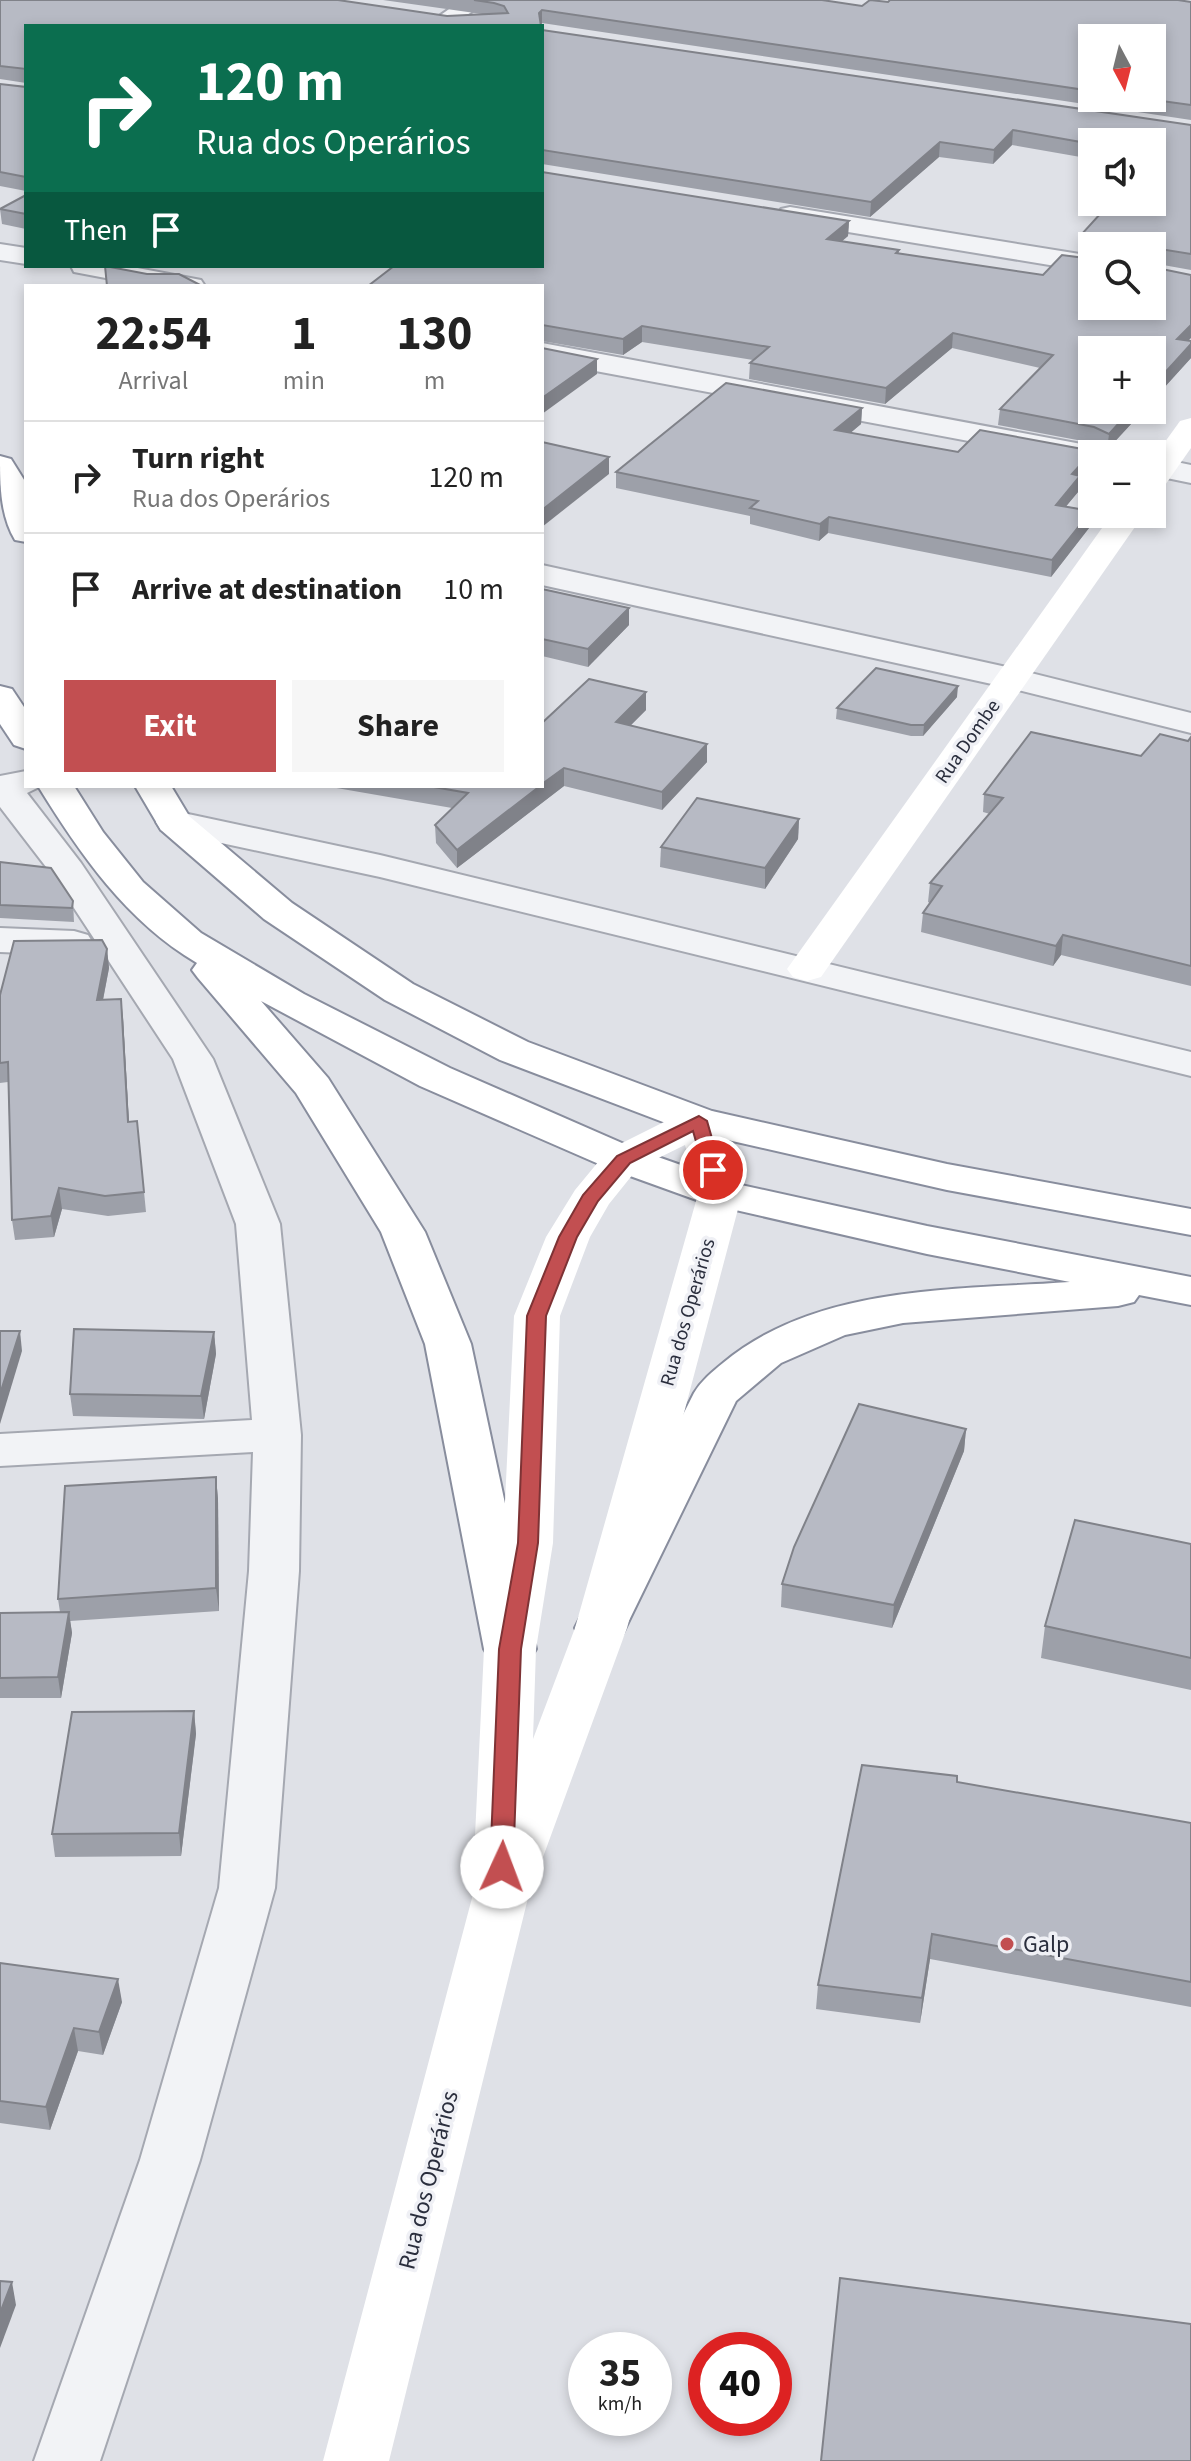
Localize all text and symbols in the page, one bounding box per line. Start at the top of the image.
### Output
north arrow [1078,24,1166,112]
map controls [1078,24,1166,528]
text: 120 m [196,43,344,122]
icon: right [64,56,168,160]
text: Rua dos Operários [196,117,471,168]
button: sound [1078,128,1166,216]
icon: arrive [144,208,188,252]
text: Then [64,209,128,252]
button: search [1078,232,1166,320]
text: 22:54 [95,300,211,368]
text: 1 [291,300,317,368]
text: 130 [396,300,472,368]
button: + [1078,336,1166,424]
text: Arrival [118,362,188,399]
text: min [283,362,325,399]
text: m [424,362,445,399]
text: Turn right [132,437,264,480]
button: − [1078,440,1166,528]
icon: right [64,455,108,499]
text: 120 m [428,456,504,499]
text: Rua dos Operários [132,480,330,517]
icon: arrive [64,567,108,611]
text: Arrive at destination [132,568,402,611]
text: 10 m [443,568,504,611]
button: Exit [64,680,276,772]
button: Share [292,680,504,772]
street label: Rua Dombe [929,694,1007,789]
pin [679,1136,747,1204]
icon: arrive [691,1148,735,1192]
street label: Rua dos Operários [653,1235,722,1389]
position arrow [460,1825,544,1909]
place label: Galp [1023,1927,1069,1962]
marker: Galp [998,1935,1016,1953]
street label: Rua dos Operários [389,2087,468,2273]
speed limit sign: 40 [688,2332,792,2436]
text: 35 [599,2345,641,2402]
text: km/h [598,2390,642,2418]

